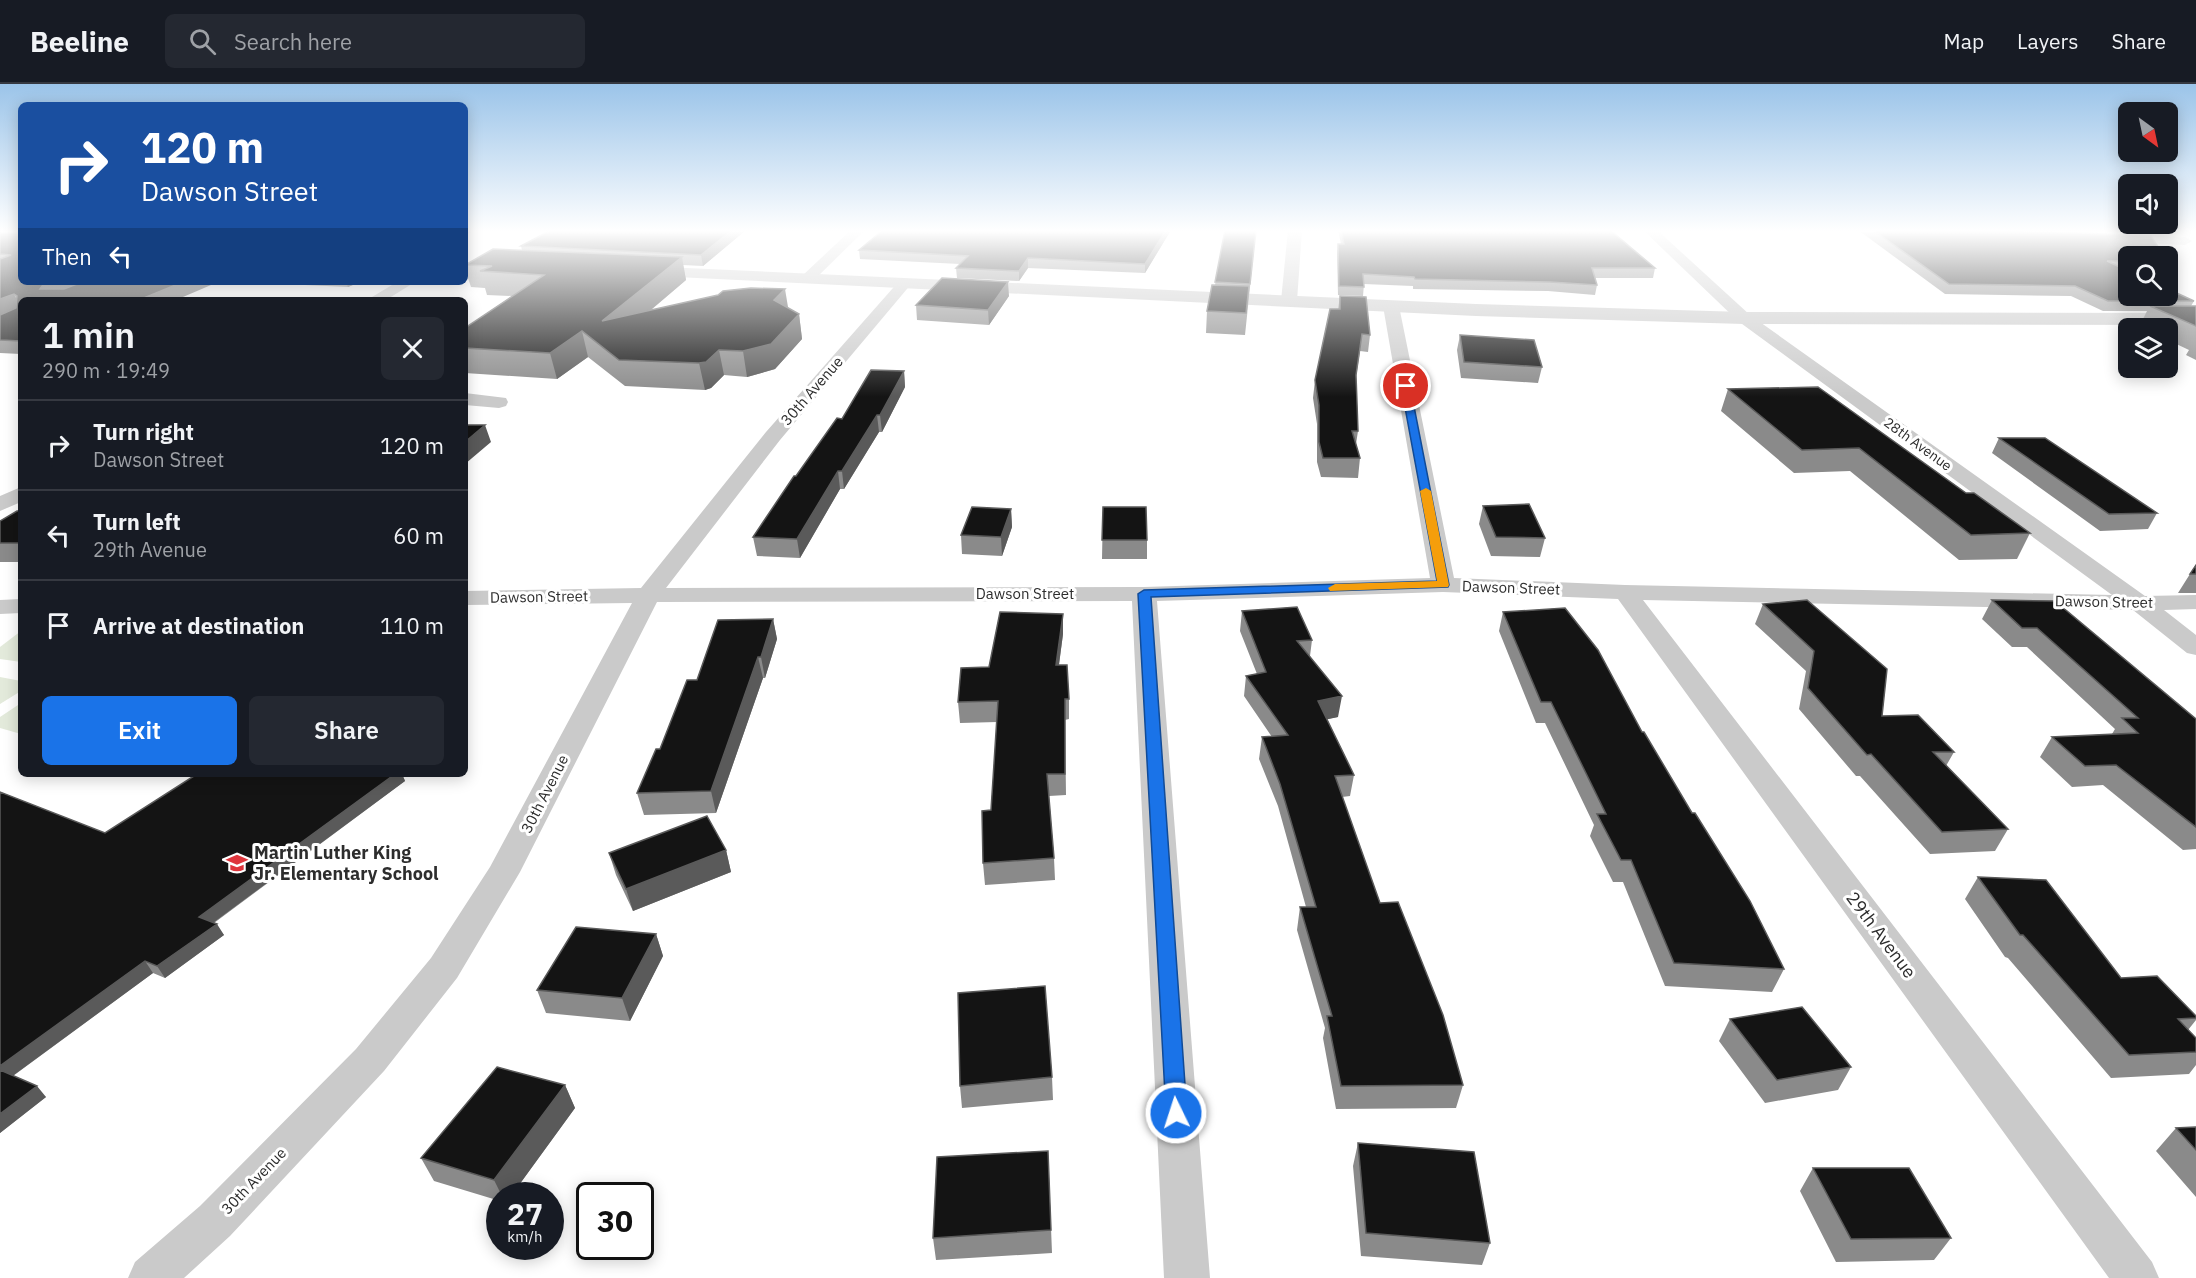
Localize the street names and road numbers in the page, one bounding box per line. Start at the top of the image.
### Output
street label: 30th Avenue [776,352,847,429]
street label: 28th Avenue [1880,413,1956,475]
street label: Dawson Street [1461,576,1561,599]
street label: Dawson Street [976,584,1074,603]
street label: Dawson Street [490,586,588,607]
street label: Dawson Street [2055,591,2153,612]
street label: 30th Avenue [517,751,572,836]
street label: 29th Avenue [1841,887,1921,983]
street label: 30th Avenue [217,1143,290,1218]

